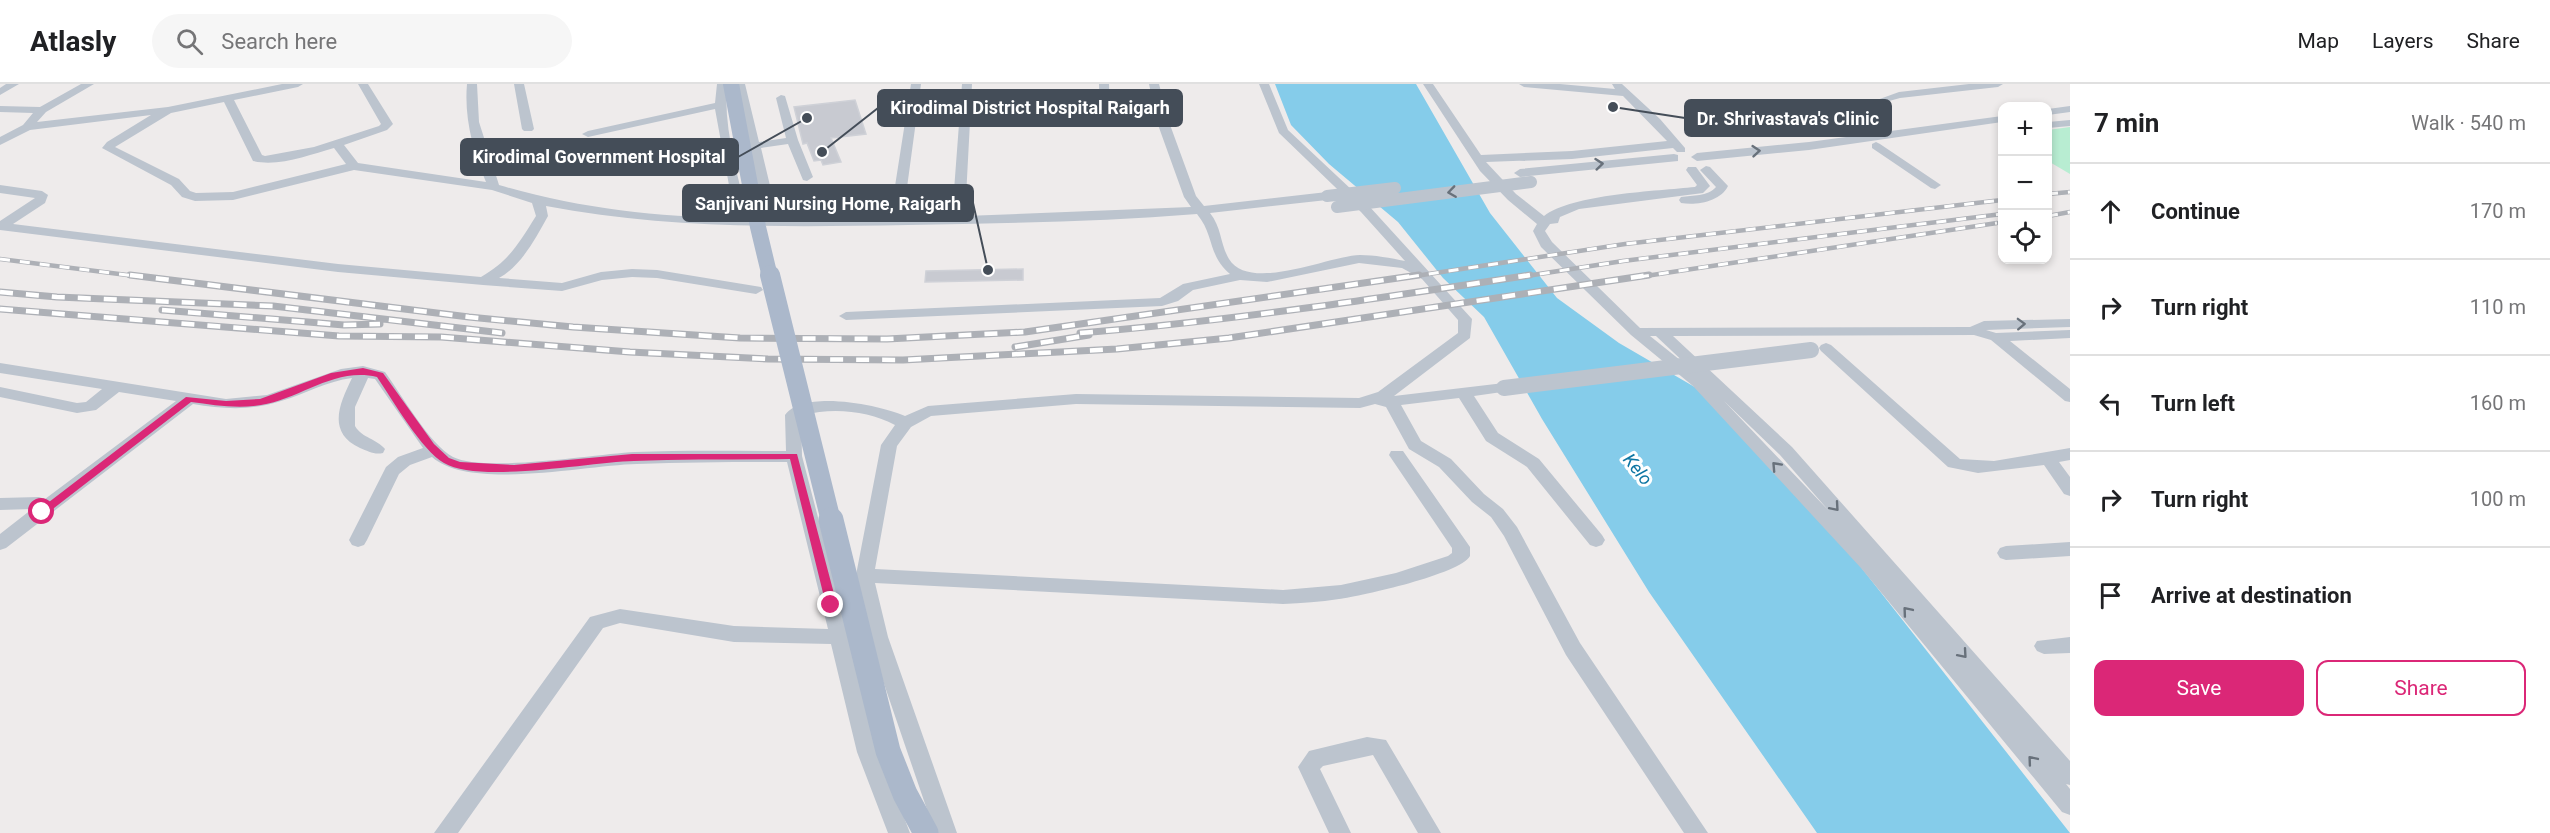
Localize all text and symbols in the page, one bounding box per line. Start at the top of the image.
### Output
search box [152,14,572,68]
text: Atlasly [30,25,116,58]
icon: search [173,25,206,58]
text: Search here [221,29,337,54]
text: Map [2297,29,2339,53]
text: Layers [2372,29,2433,53]
text: Share [2466,29,2520,53]
callout: Kirodimal District Hospital Raigarh [878,90,1182,126]
text: Kirodimal District Hospital Raigarh [890,97,1170,118]
callout: Dr. Shrivastava's Clinic [1685,100,1891,136]
map controls [1998,102,2052,264]
button: + [1998,102,2052,156]
text: Dr. Shrivastava's Clinic [1697,108,1879,129]
text: 7 min [2094,108,2159,138]
text: Walk · 540 m [2411,111,2526,135]
callout: Kirodimal Government Hospital [461,139,738,175]
one-way arrow [1751,145,1760,158]
text: Kirodimal Government Hospital [472,146,726,167]
button: − [1998,156,2052,210]
one-way arrow [1595,158,1604,171]
callout: Sanjivani Nursing Home, Raigarh [683,185,973,221]
one-way arrow [1447,185,1457,198]
text: Sanjivani Nursing Home, Raigarh [695,193,961,214]
icon: ahead [2094,195,2127,228]
text: Continue [2151,199,2240,224]
text: 170 m [2470,199,2526,223]
button: locate [1998,210,2052,264]
icon: right [2094,291,2127,324]
text: Turn right [2151,295,2248,320]
text: 110 m [2470,295,2526,319]
one-way arrow [2017,318,2026,331]
icon: left [2094,387,2127,420]
text: Turn left [2151,391,2235,416]
text: 160 m [2470,391,2526,415]
water label: Kelo [1619,449,1657,489]
one-way arrow [1772,463,1783,473]
icon: right [2094,483,2127,516]
text: Turn right [2151,487,2248,512]
text: 100 m [2470,487,2526,511]
route start [28,498,54,524]
one-way arrow [1828,500,1839,511]
icon: arrive [2094,579,2127,612]
text: Arrive at destination [2151,583,2352,608]
route end [817,591,843,617]
one-way arrow [1903,607,1914,618]
one-way arrow [1956,647,1967,658]
button: Save [2094,660,2304,716]
button: Share [2316,660,2526,716]
one-way arrow [2029,756,2040,767]

